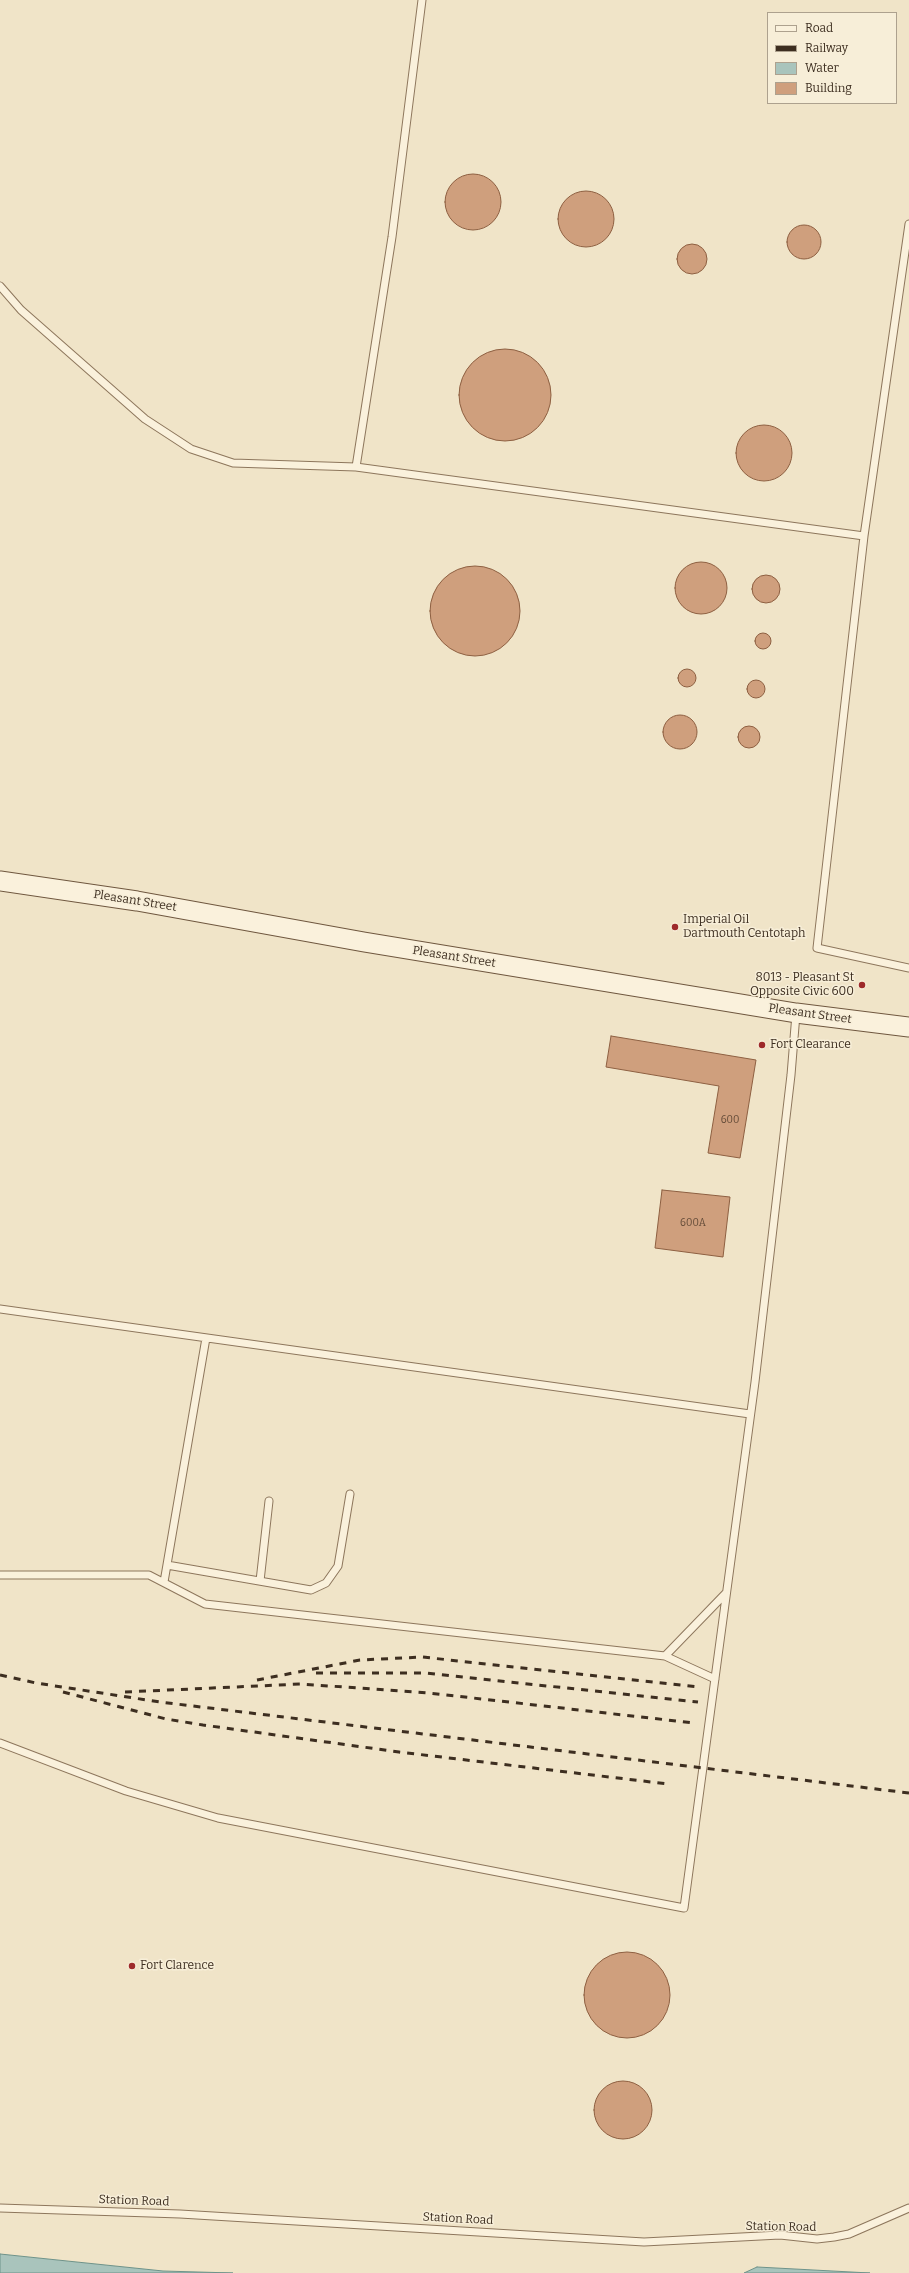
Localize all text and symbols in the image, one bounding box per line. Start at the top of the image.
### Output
legend [767,12,897,104]
text: Road [805,21,833,35]
text: Railway [805,41,848,55]
text: Water [805,61,839,75]
text: Building [805,81,852,95]
street label: Pleasant Street [92,887,178,915]
place label: Imperial Oil Dartmouth Centotaph [683,913,806,941]
marker: Imperial Oil Dartmouth Centotaph [670,922,680,932]
street label: Pleasant Street [411,943,497,971]
place label: 8013 - Pleasant St Opposite Civic 600 [750,971,854,999]
marker: 8013 - Pleasant St Opposite Civic 600 [857,980,867,990]
street label: Pleasant Street [767,1001,853,1027]
place label: Fort Clearance [770,1038,851,1052]
marker: Fort Clearance [757,1040,767,1050]
house number: 600 [721,1114,739,1126]
house number: 600A [680,1217,706,1229]
place label: Fort Clarence [140,1959,214,1973]
marker: Fort Clarence [127,1961,137,1971]
street label: Station Road [98,2193,170,2209]
street label: Station Road [422,2210,494,2228]
street label: Station Road [745,2219,817,2235]

